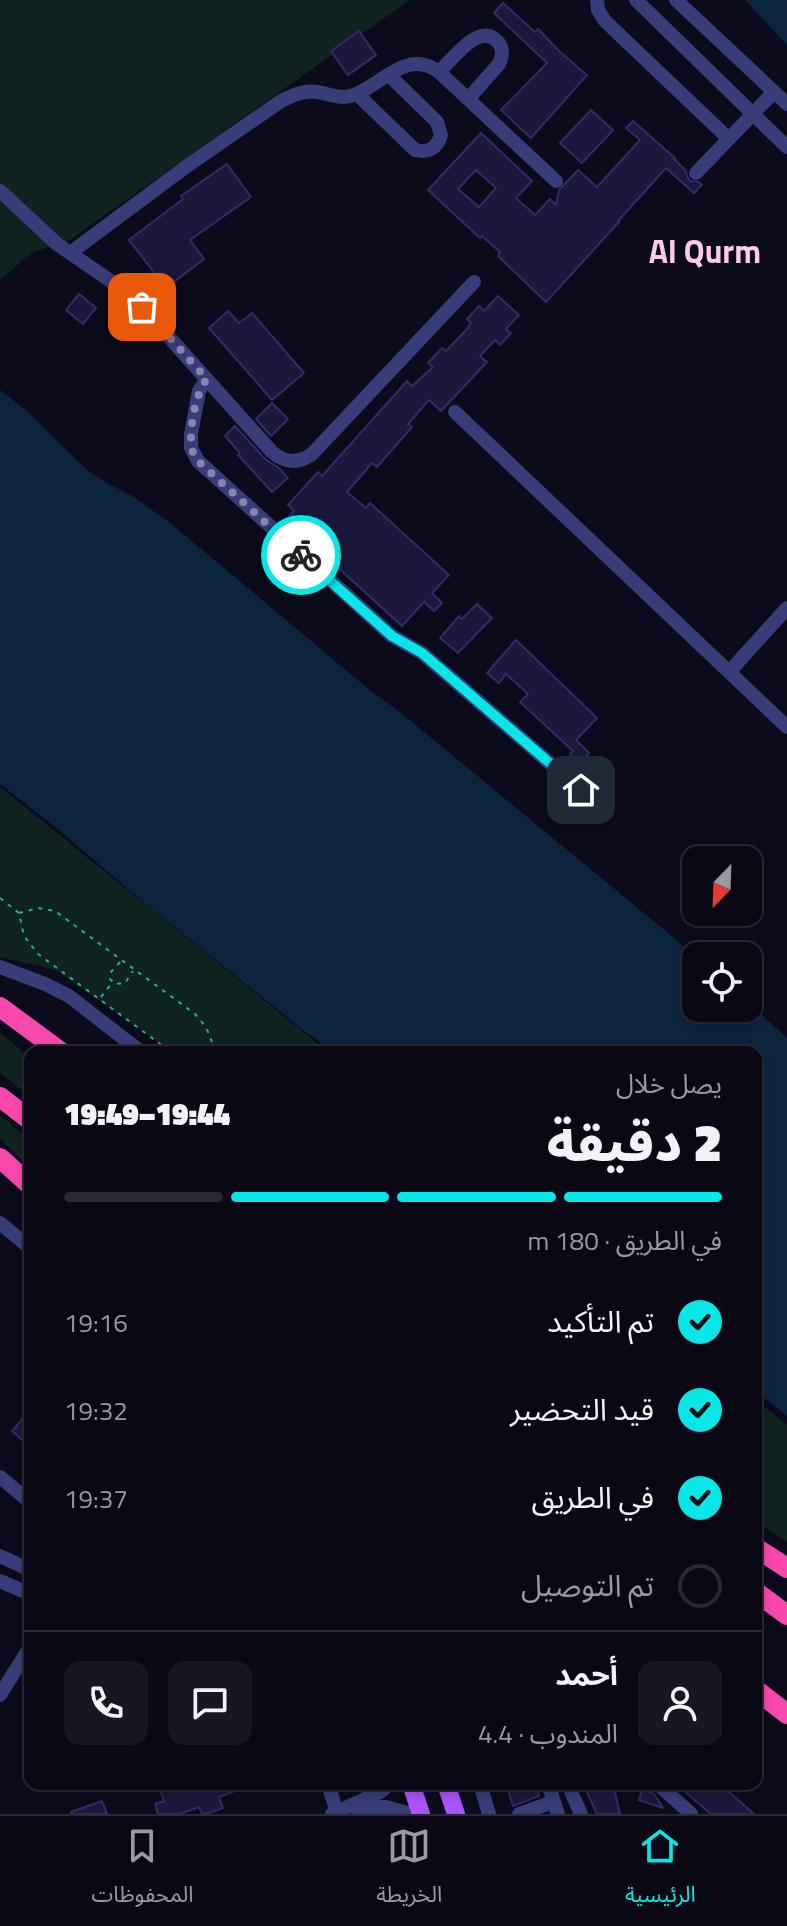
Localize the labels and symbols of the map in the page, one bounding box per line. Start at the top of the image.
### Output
district label: Al Qurm [649,227,761,275]
pin [108,273,176,341]
courier [261,515,341,595]
pin [547,756,615,824]
north arrow [682,846,762,926]

